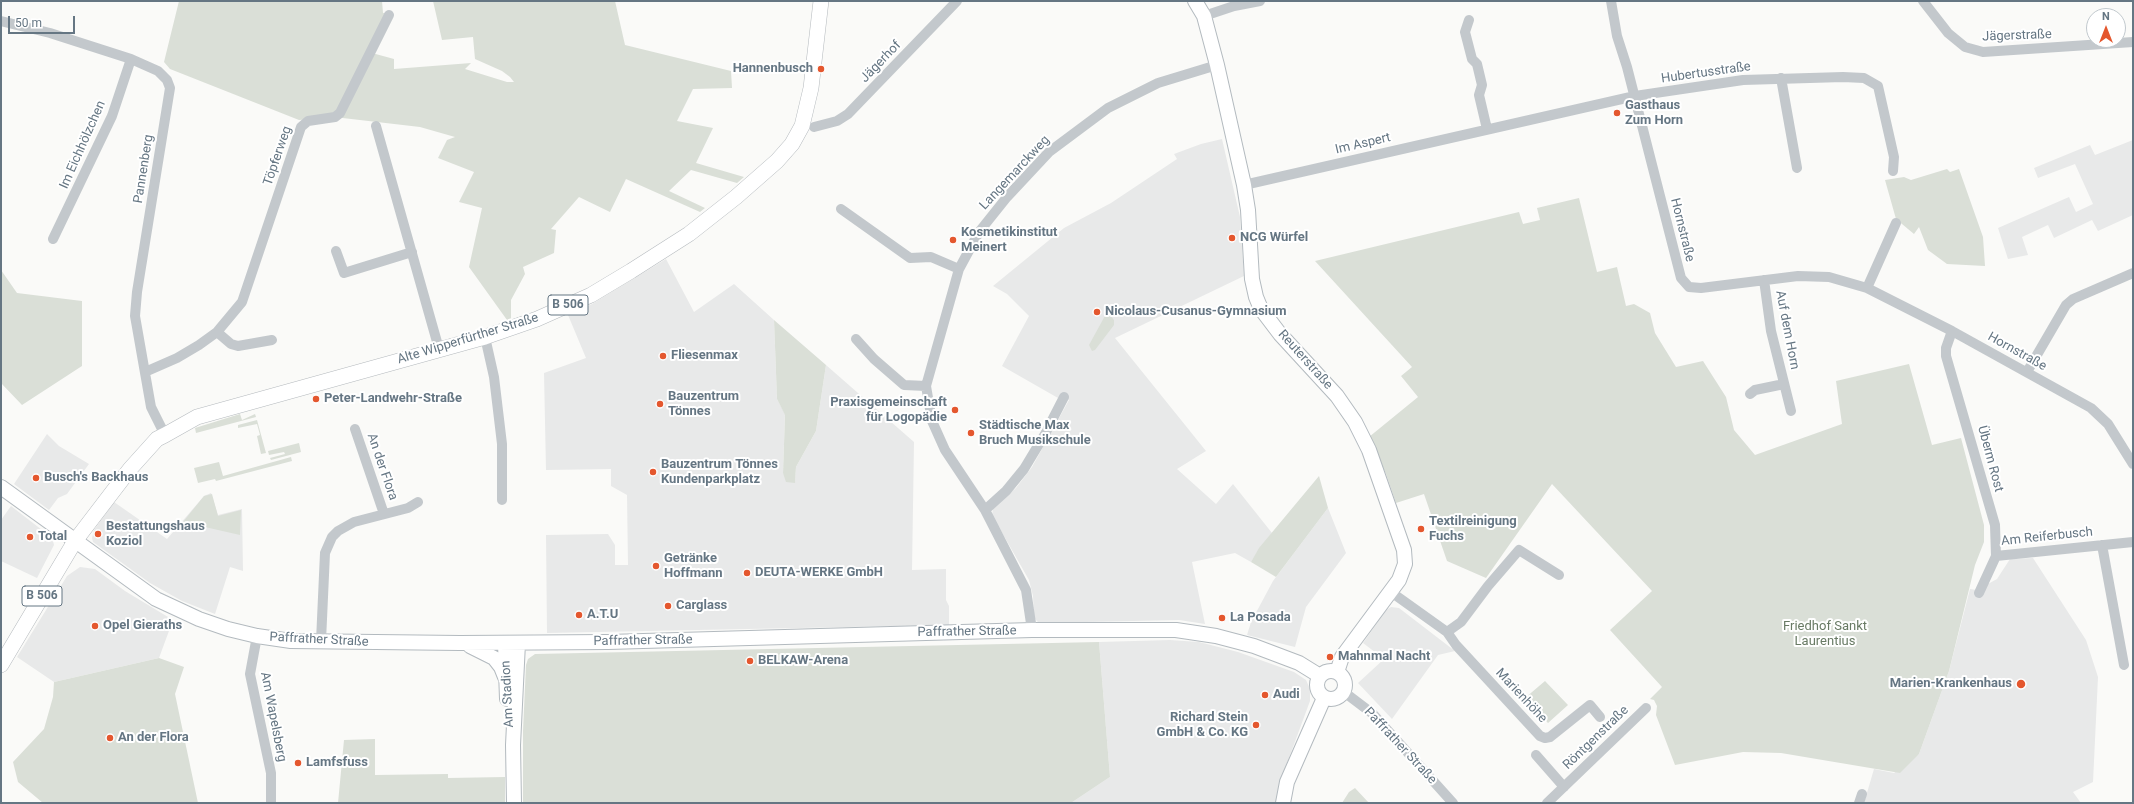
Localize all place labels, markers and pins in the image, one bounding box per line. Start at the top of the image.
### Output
place label: Hannenbusch [733,61,813,77]
marker: Hannenbusch [816,64,826,74]
place label: Gasthaus Zum Horn [1625,98,1683,129]
marker: Gasthaus Zum Horn [1612,108,1622,118]
place label: Kosmetikinstitut Meinert [961,225,1057,256]
place label: NCG Würfel [1240,230,1308,246]
marker: NCG Würfel [1227,233,1237,243]
marker: Kosmetikinstitut Meinert [948,235,958,245]
place label: Nicolaus-Cusanus-Gymnasium [1105,304,1287,320]
marker: Nicolaus-Cusanus-Gymnasium [1092,307,1102,317]
place label: Fliesenmax [671,348,738,364]
marker: Fliesenmax [658,351,668,361]
place label: Bauzentrum Tönnes [668,389,739,420]
place label: Peter-Landwehr-Straße [324,391,462,407]
marker: Peter-Landwehr-Straße [311,394,321,404]
place label: Praxisgemeinschaft für Logopädie [830,395,947,426]
marker: Bauzentrum Tönnes [655,399,665,409]
marker: Praxisgemeinschaft für Logopädie [950,405,960,415]
place label: Städtische Max Bruch Musikschule [979,418,1091,449]
marker: Städtische Max Bruch Musikschule [966,428,976,438]
place label: Bauzentrum Tönnes Kundenparkplatz [661,457,778,488]
marker: Bauzentrum Tönnes Kundenparkplatz [648,467,658,477]
place label: Busch's Backhaus [44,470,148,486]
marker: Busch's Backhaus [31,473,41,483]
place label: Textilreinigung Fuchs [1429,514,1517,545]
place label: Bestattungshaus Koziol [106,519,205,550]
marker: Textilreinigung Fuchs [1416,524,1426,534]
place label: Total [38,529,67,545]
marker: Bestattungshaus Koziol [93,529,103,539]
marker: Total [25,532,35,542]
place label: Getränke Hoffmann [664,551,723,582]
marker: Getränke Hoffmann [651,561,661,571]
place label: DEUTA-WERKE GmbH [755,565,883,581]
marker: DEUTA-WERKE GmbH [742,568,752,578]
place label: Carglass [676,598,727,614]
marker: Carglass [663,601,673,611]
place label: A.T.U [587,607,618,623]
marker: A.T.U [574,610,584,620]
place label: La Posada [1230,610,1291,626]
marker: La Posada [1217,613,1227,623]
place label: Opel Gieraths [103,618,182,634]
marker: Opel Gieraths [90,621,100,631]
place label: Mahnmal Nacht [1338,649,1430,665]
marker: Mahnmal Nacht [1325,652,1335,662]
place label: BELKAW-Arena [758,653,848,669]
marker: BELKAW-Arena [745,656,755,666]
place label: Marien-Krankenhaus [1890,676,2012,692]
marker: Marien-Krankenhaus [2015,678,2027,690]
place label: Audi [1273,687,1300,703]
marker: Audi [1260,690,1270,700]
place label: Richard Stein GmbH & Co. KG [1157,710,1248,741]
marker: Richard Stein GmbH & Co. KG [1251,720,1261,730]
place label: An der Flora [118,730,189,746]
marker: An der Flora [105,733,115,743]
place label: Lamfsfuss [306,755,368,771]
marker: Lamfsfuss [293,758,303,768]

